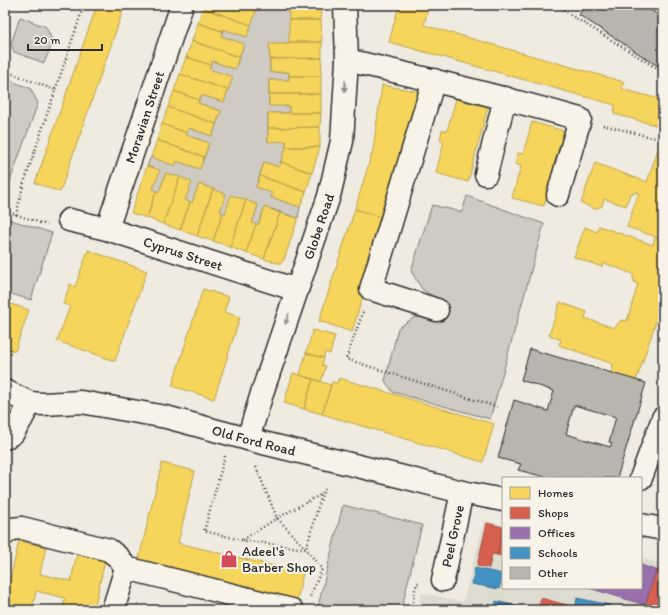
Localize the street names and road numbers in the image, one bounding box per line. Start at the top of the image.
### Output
street label: Moravian Street [121,69,168,165]
street label: Globe Road [300,191,338,262]
street label: Cyprus Street [141,233,225,274]
street label: Old Ford Road [210,421,298,459]
street label: Peel Grove [438,503,468,569]

